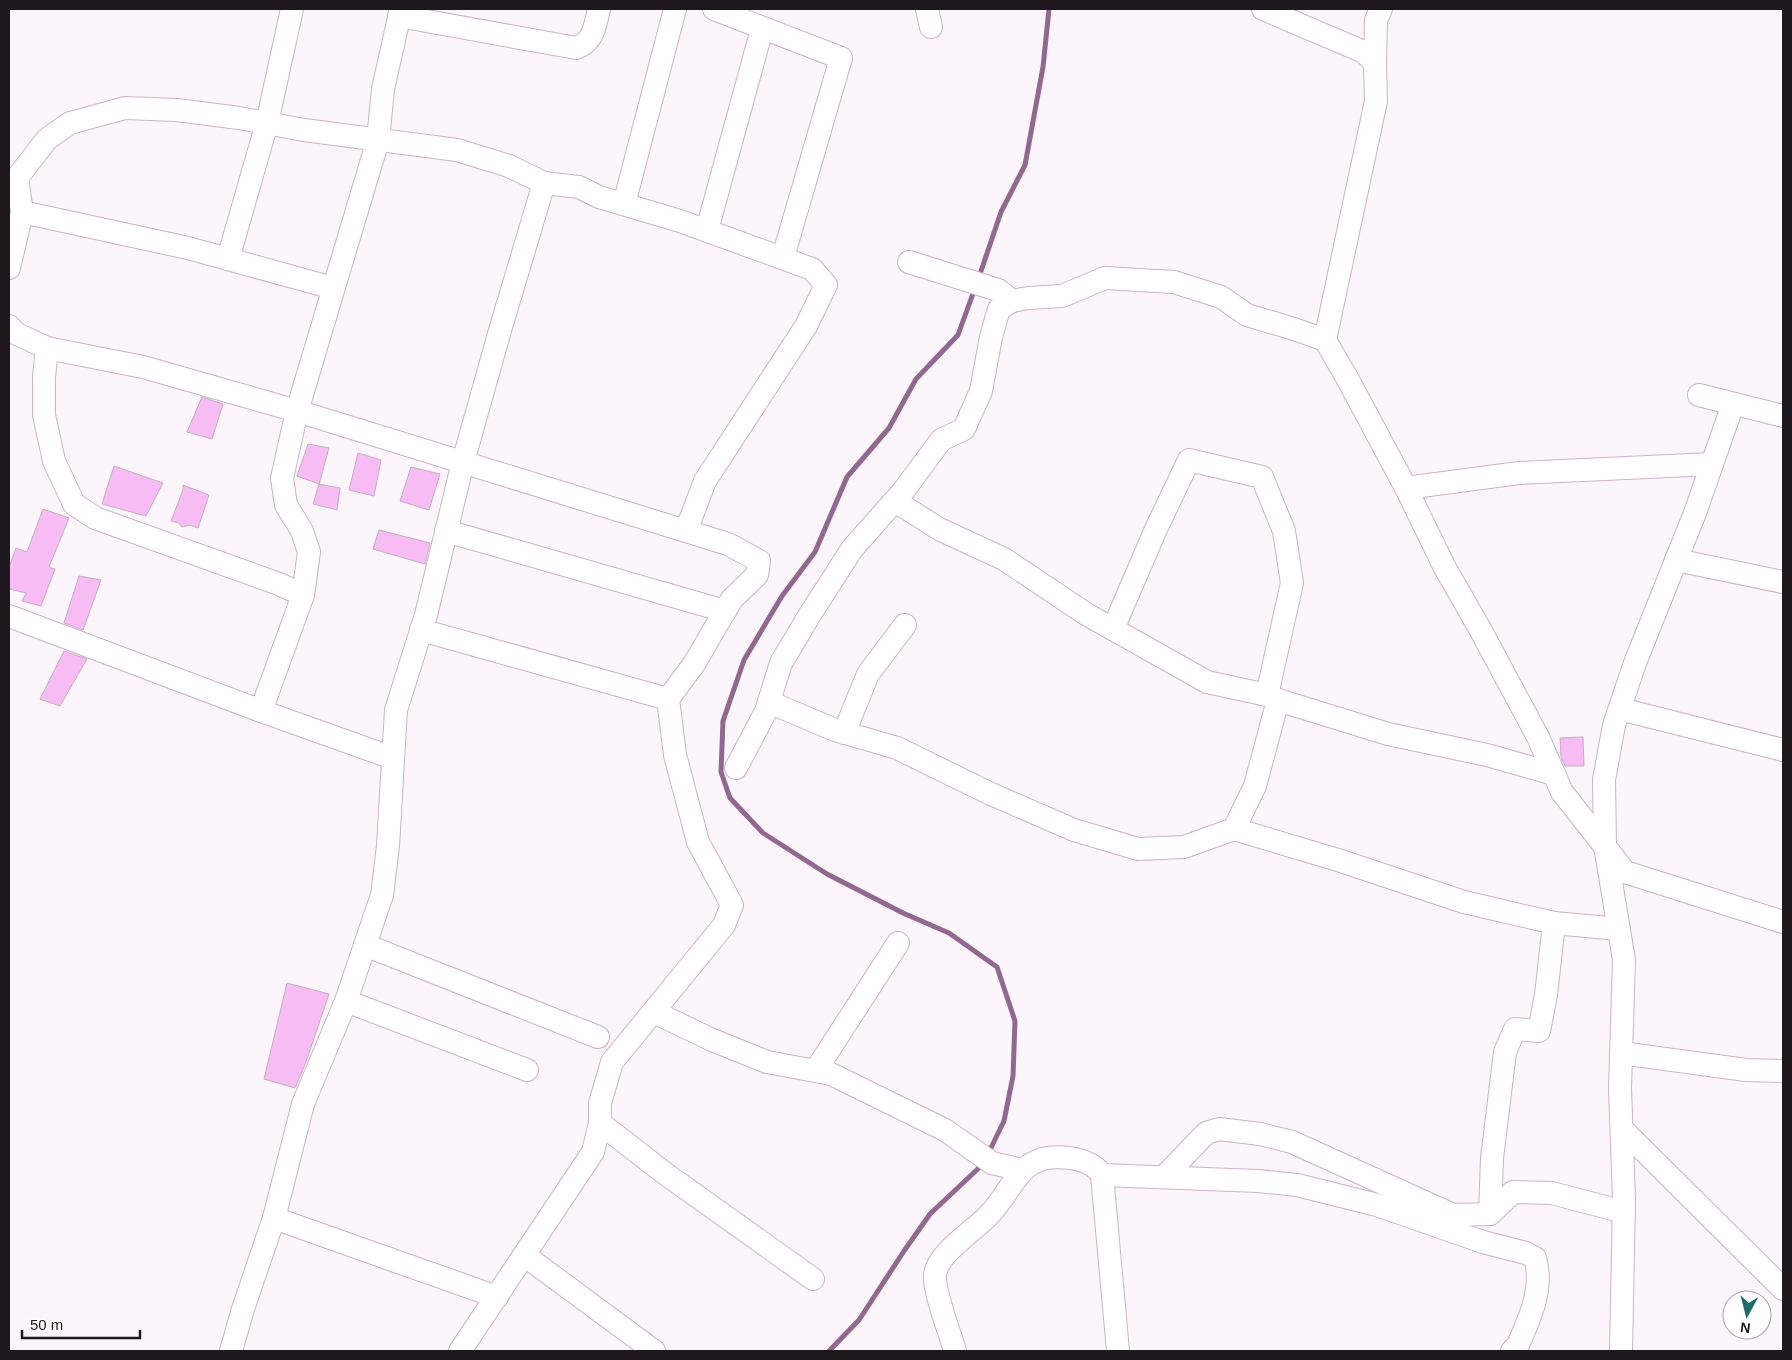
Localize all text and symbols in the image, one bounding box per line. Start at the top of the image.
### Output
north arrow [1722,1290,1772,1340]
scale bar [22,1308,140,1340]
text: 50 m [30,1316,63,1333]
text: N [1739,1319,1751,1336]

